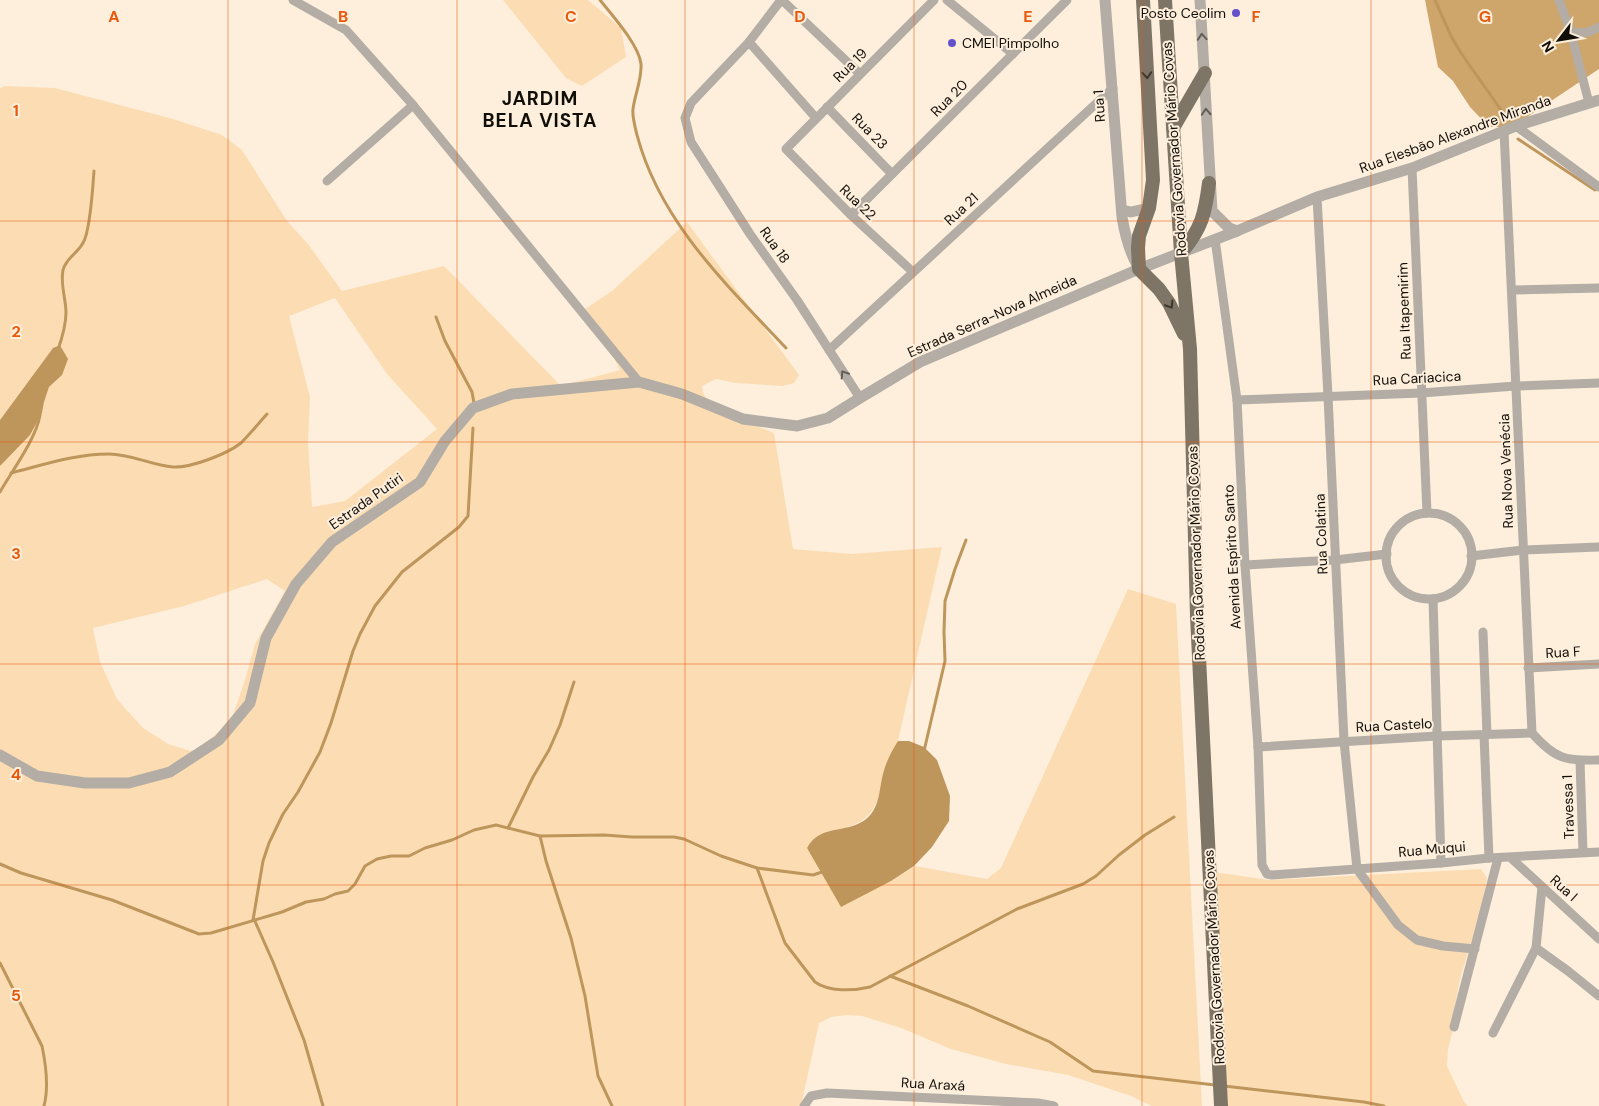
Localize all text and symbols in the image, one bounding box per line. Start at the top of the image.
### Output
place label: Posto Ceolim [1141,4,1226,22]
text: A [108,6,120,27]
text: B [338,6,348,27]
text: C [565,6,577,27]
text: D [794,6,806,27]
text: E [1023,6,1033,27]
text: F [1252,6,1261,27]
text: G [1479,6,1491,27]
marker: Posto Ceolim [1230,7,1242,19]
north arrow [1534,15,1584,65]
one-way arrow [1197,32,1208,40]
place label: CMEI Pimpolho [962,34,1059,52]
marker: CMEI Pimpolho [946,37,958,49]
text: N [1538,38,1558,56]
street label: Rodovia Governador Mário Covas [1158,41,1190,257]
street label: Rua 19 [829,44,871,86]
one-way arrow [1141,72,1152,80]
street label: Rua 20 [927,76,971,120]
district label: JARDIM BELA VISTA [482,86,598,133]
street label: Rua 1 [1089,89,1109,123]
street label: Rua Elesbão Alexandre Miranda [1357,91,1553,177]
text: 1 [13,100,19,121]
one-way arrow [1201,108,1212,116]
street label: Rua 23 [848,109,892,153]
street label: Rua 22 [836,180,880,224]
street label: Rua 21 [940,189,982,229]
street label: Rua 18 [756,223,794,267]
street label: Rua Itapemirim [1393,262,1415,360]
street label: Estrada Serra-Nova Almeida [905,271,1079,361]
one-way arrow [1163,300,1173,309]
text: 2 [11,321,21,342]
street label: Rua Cariacica [1372,367,1462,389]
one-way arrow [841,370,851,379]
street label: Rua Nova Venécia [1495,413,1517,529]
street label: Rodovia Governador Mário Covas [1183,445,1209,661]
street label: Estrada Putiri [325,469,407,533]
street label: Avenida Espírito Santo [1219,484,1245,630]
street label: Rua Colatina [1311,493,1331,575]
text: 3 [11,543,21,564]
street label: Rua F [1545,642,1582,662]
street label: Rua Castelo [1355,714,1433,736]
text: 4 [11,764,21,785]
street label: Travessa 1 [1558,775,1578,839]
street label: Rua Muqui [1398,837,1466,861]
street label: Rodovia Governador Mário Covas [1199,849,1229,1065]
street label: Rua I [1546,871,1582,905]
text: 5 [11,985,21,1006]
street label: Rua Araxá [900,1073,966,1095]

